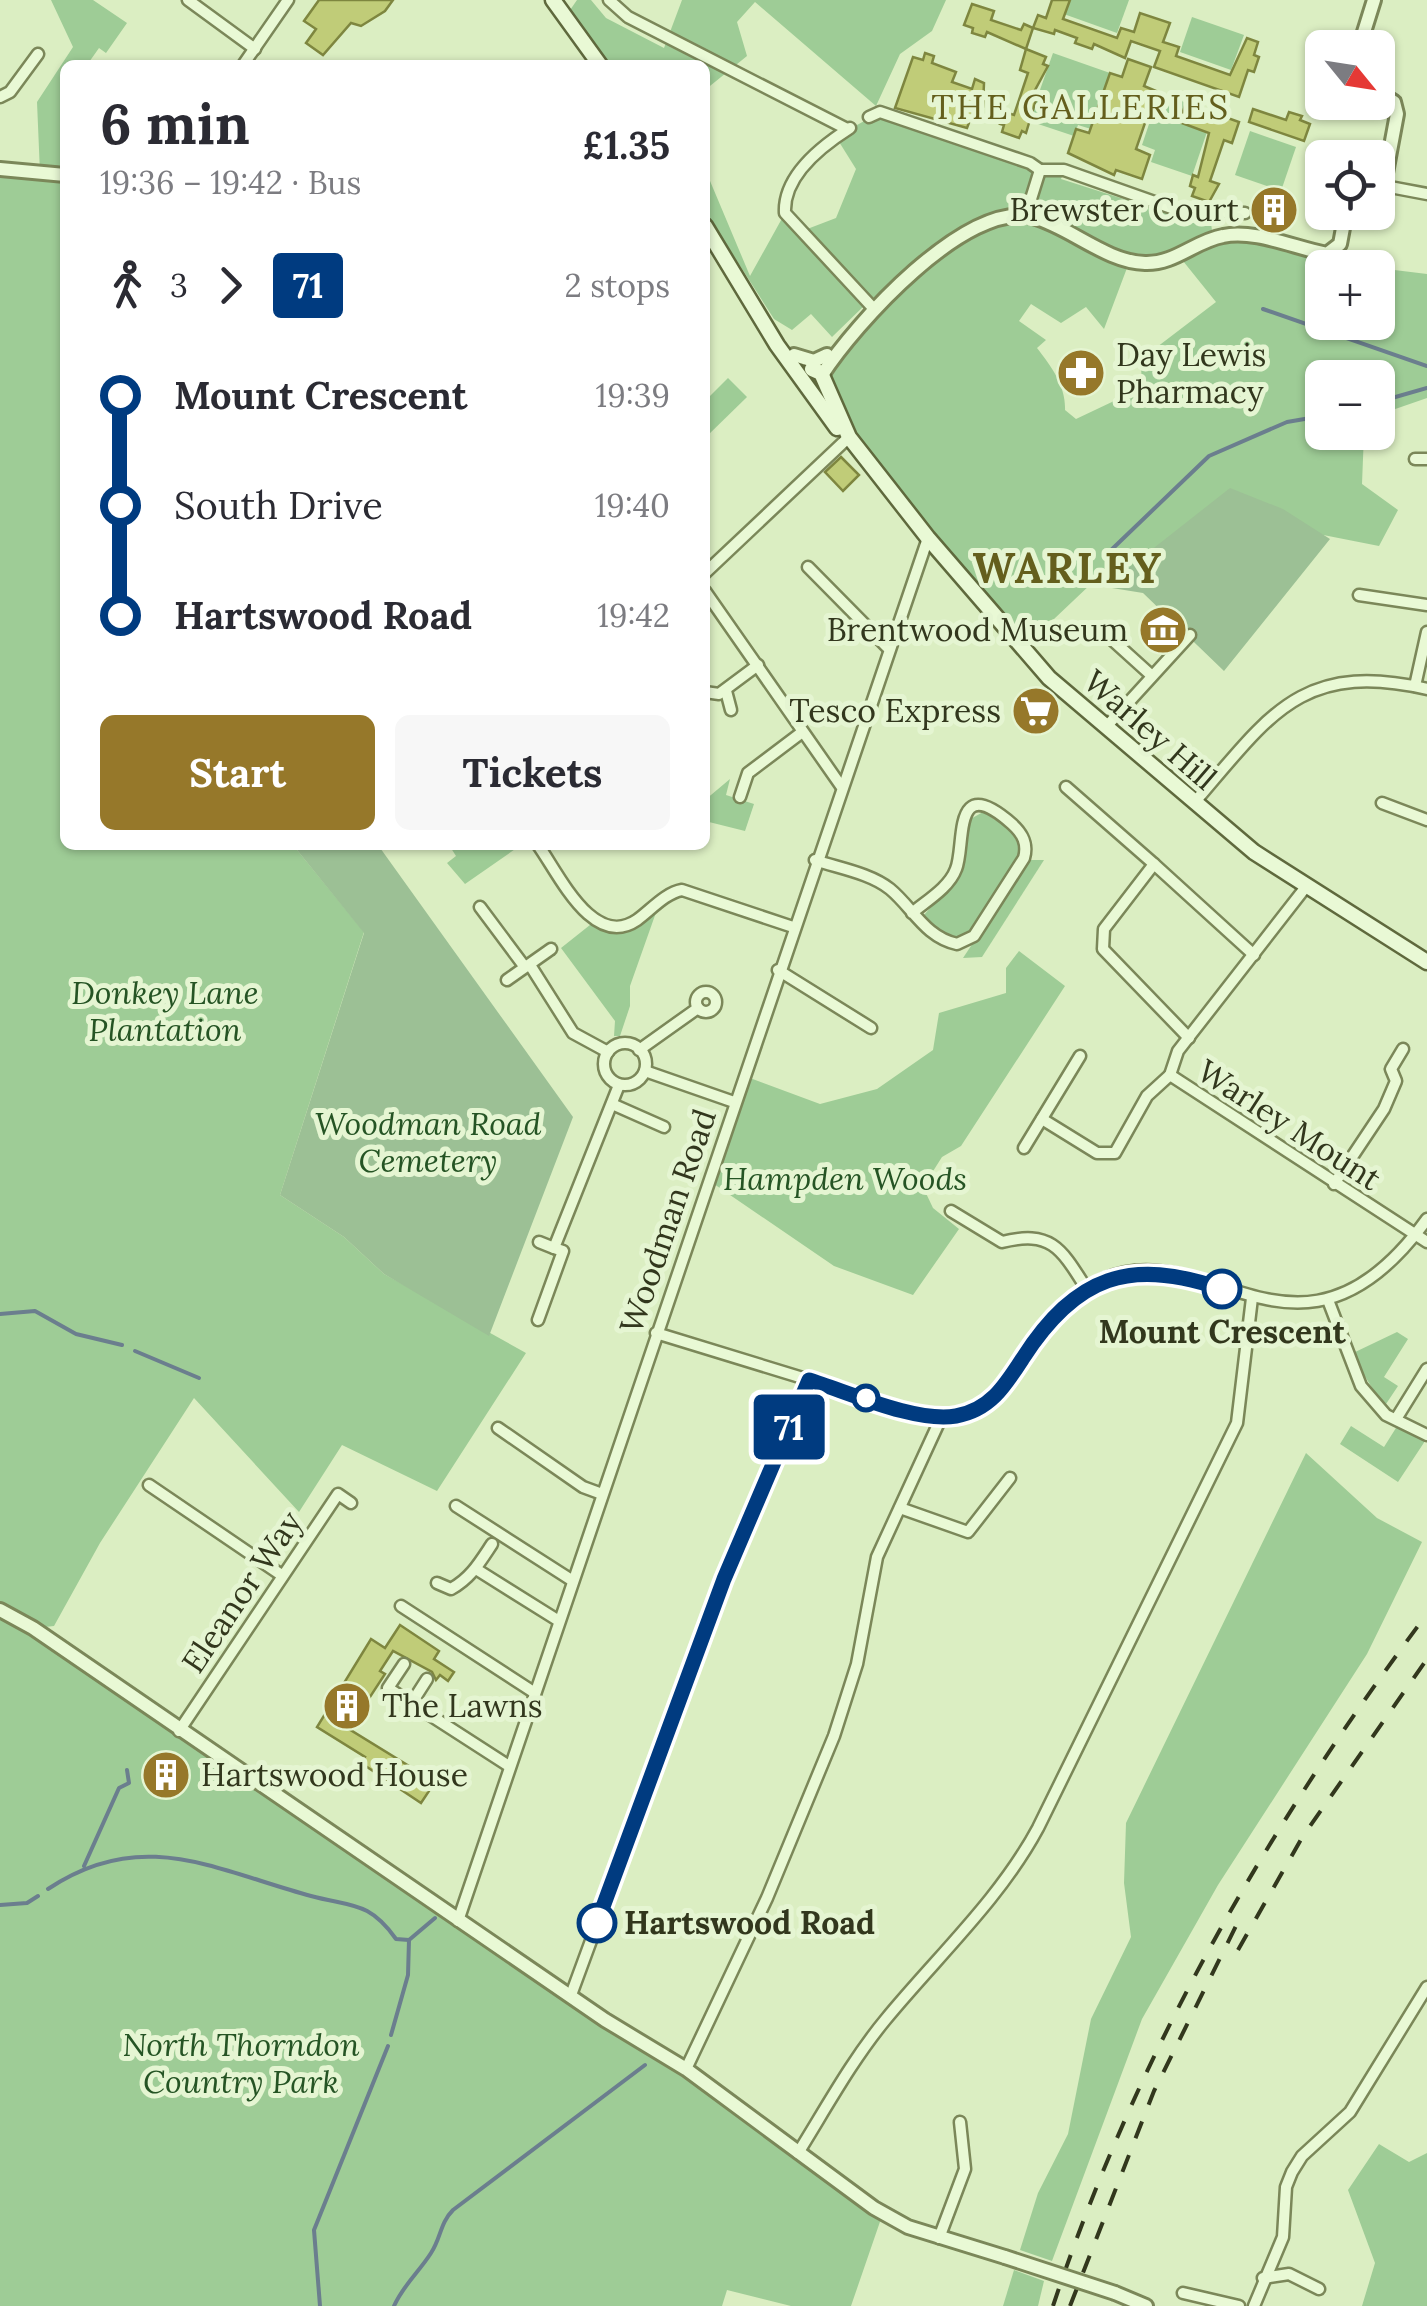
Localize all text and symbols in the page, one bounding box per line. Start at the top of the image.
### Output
north arrow [1305,30,1395,120]
map controls [1305,30,1395,450]
district label: THE GALLERIES [931,84,1231,129]
text: 6 min [100,89,250,159]
text: £1.35 [582,121,670,169]
button: locate [1305,140,1395,230]
text: 19:36 – 19:42 · Bus [100,162,361,203]
building icon: Brewster Court [1248,184,1300,236]
place label: Brewster Court [1009,189,1240,230]
button: + [1305,250,1395,340]
icon: walk [100,258,155,313]
icon: forward [203,258,258,313]
text: 71 [293,263,323,308]
text: 3 [170,265,188,306]
text: 2 stops [565,265,670,306]
place label: Day Lewis Pharmacy [1116,334,1266,412]
pharmacy icon: Day Lewis Pharmacy [1055,347,1107,399]
button: − [1305,360,1395,450]
text: Mount Crescent [174,371,468,419]
text: 19:39 [596,375,670,416]
text: South Drive [174,481,383,529]
text: 19:40 [595,485,670,526]
district label: WARLEY [973,541,1163,595]
text: Hartswood Road [174,591,472,639]
text: 19:42 [597,595,670,636]
museum icon: Brentwood Museum [1137,604,1189,656]
place label: Brentwood Museum [827,609,1128,650]
street label: Warley Hill [1075,661,1225,799]
supermarket icon: Tesco Express [1010,685,1062,737]
place label: Tesco Express [789,690,1001,731]
button: Start [100,715,375,830]
button: Tickets [395,715,670,830]
park label: Donkey Lane Plantation [71,972,259,1050]
street label: Warley Mount [1190,1050,1389,1199]
park label: Woodman Road Cemetery [315,1103,541,1181]
street label: Woodman Road [610,1103,725,1338]
park label: Hampden Woods [723,1158,967,1199]
marker: Mount Crescent [1203,1270,1241,1308]
place label: Mount Crescent [1098,1311,1346,1352]
unlabelled marker [853,1385,879,1411]
line badge: 71 [744,1394,834,1460]
text: 71 [774,1405,804,1450]
street label: Eleanor Way [172,1503,311,1680]
building icon: The Lawns [321,1680,373,1732]
place label: The Lawns [382,1685,543,1726]
building icon: Hartswood House [140,1749,192,1801]
place label: Hartswood House [201,1754,468,1795]
place label: Hartswood Road [624,1902,875,1943]
marker: Hartswood Road [578,1904,616,1942]
park label: North Thorndon Country Park [122,2024,360,2102]

